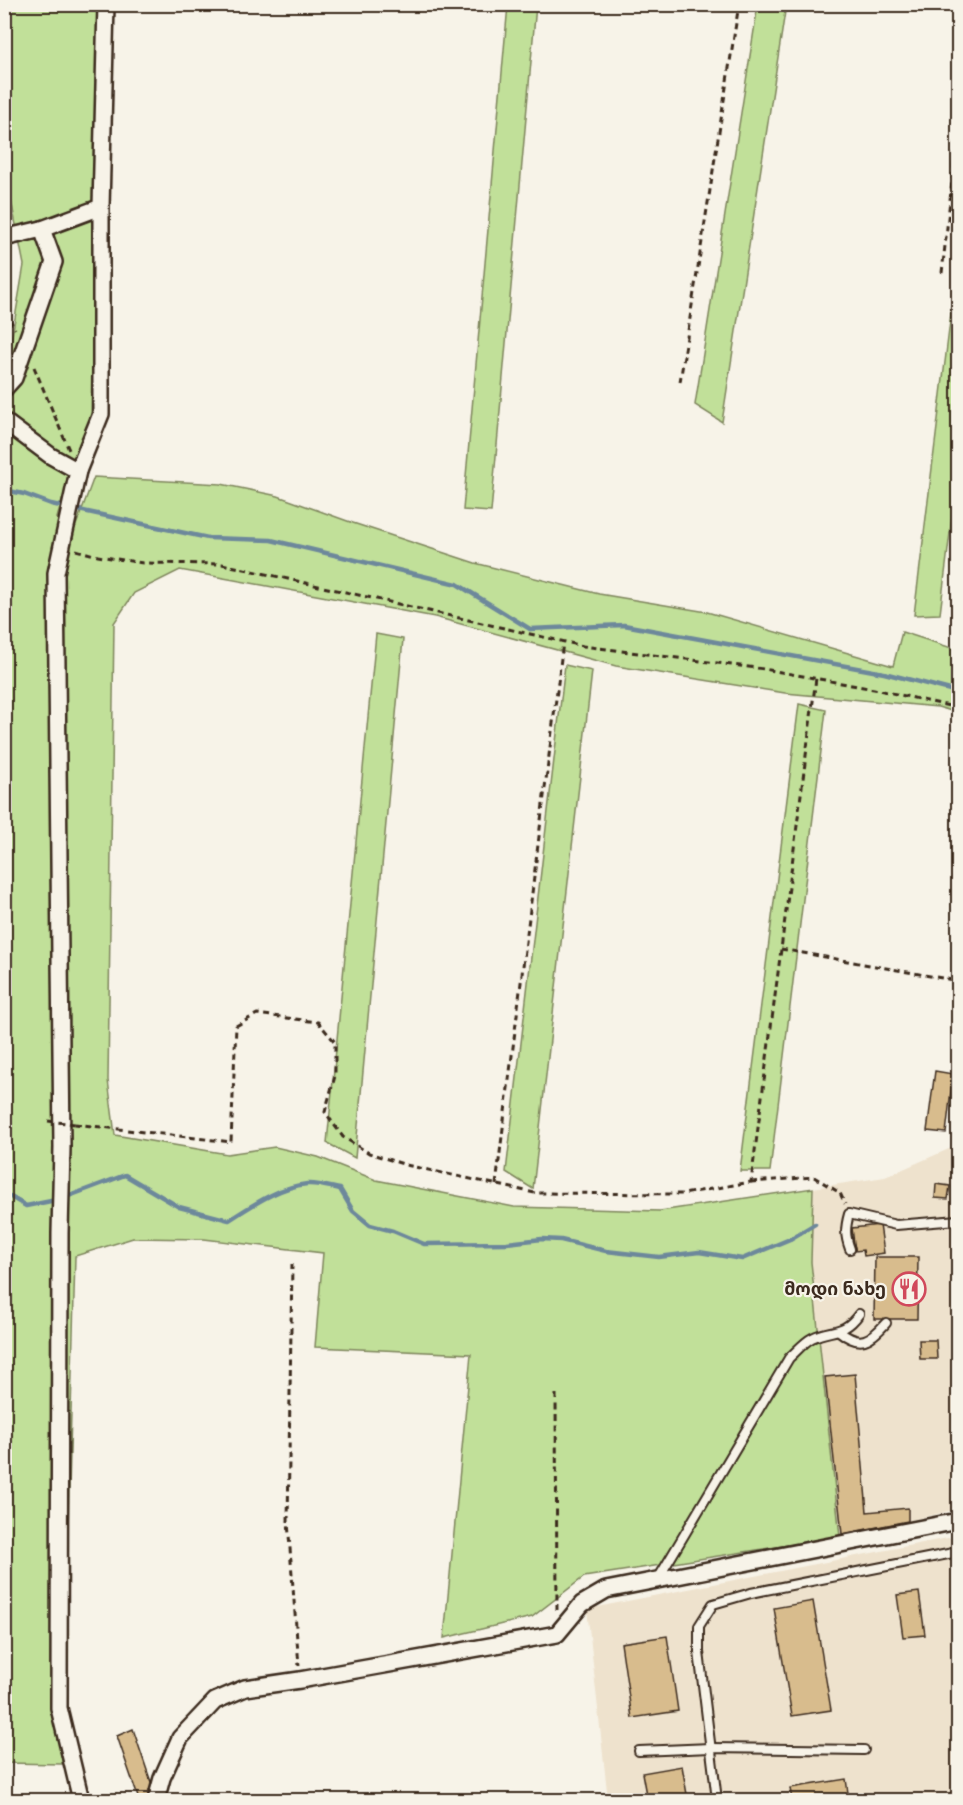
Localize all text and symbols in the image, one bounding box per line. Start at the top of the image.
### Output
restaurant icon: მოდი ნახე [891,1271,927,1307]
place label: მოდი ნახე [784,1281,886,1302]

